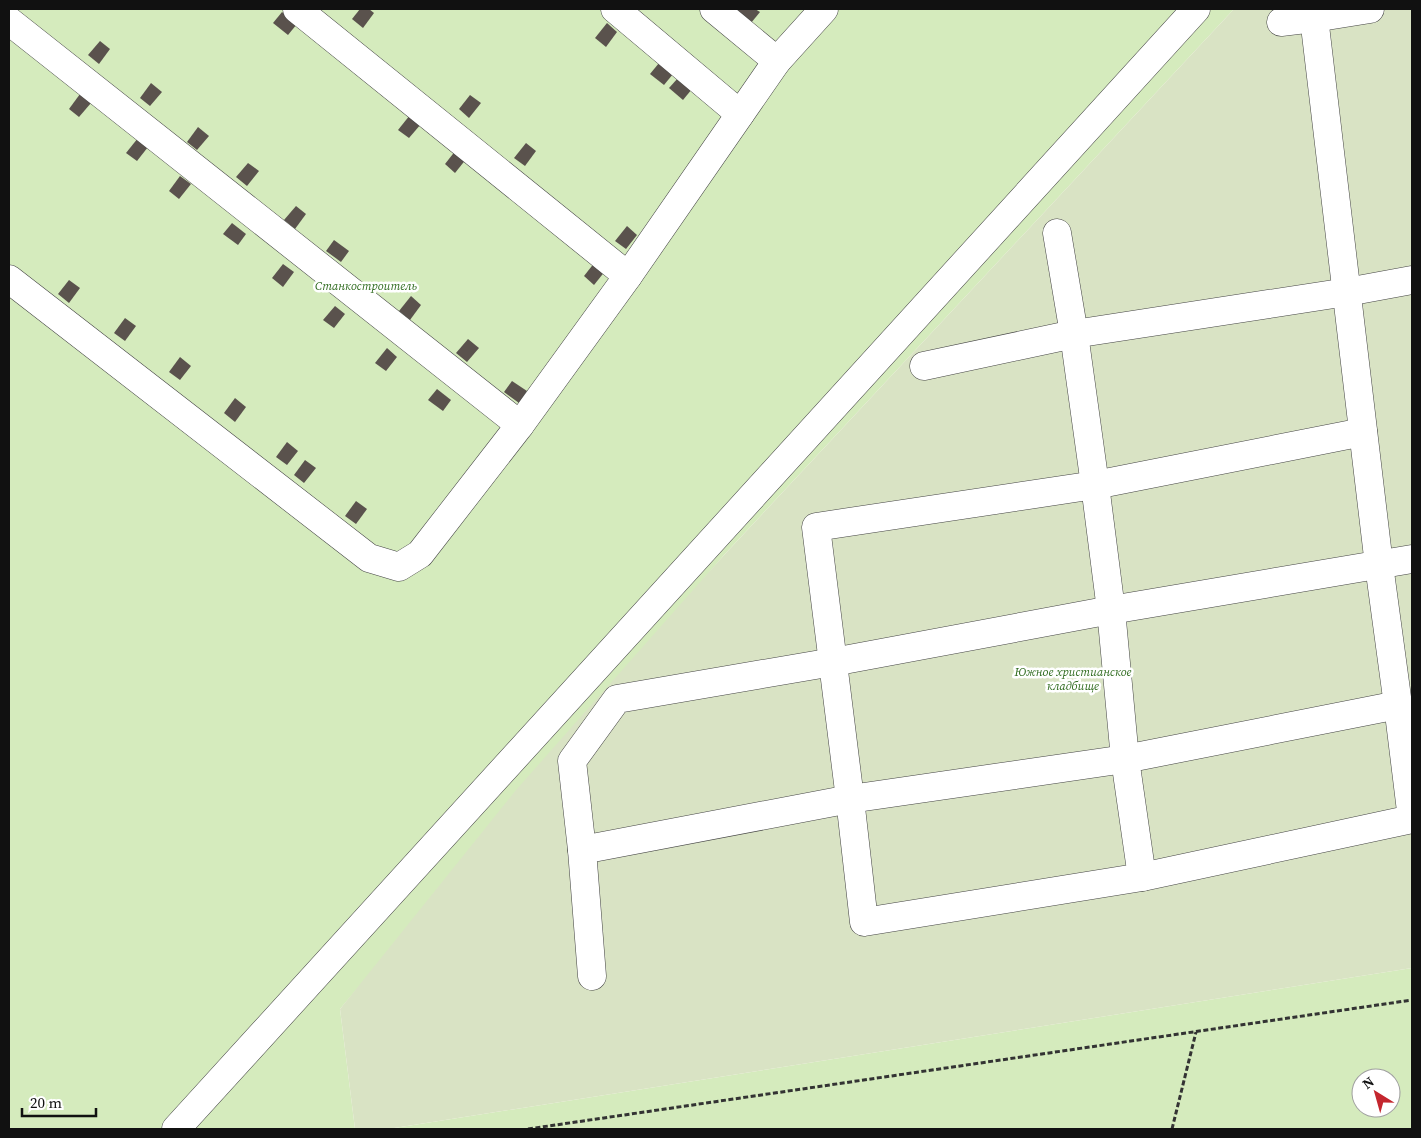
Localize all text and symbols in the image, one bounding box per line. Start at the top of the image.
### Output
park label: Станкостроитель [315,278,417,294]
park label: Южное христианское кладбище [1013,664,1132,694]
north arrow [1351,1068,1401,1118]
text: N [1358,1072,1378,1094]
scale bar [22,1086,96,1118]
text: 20 m [30,1092,62,1113]

